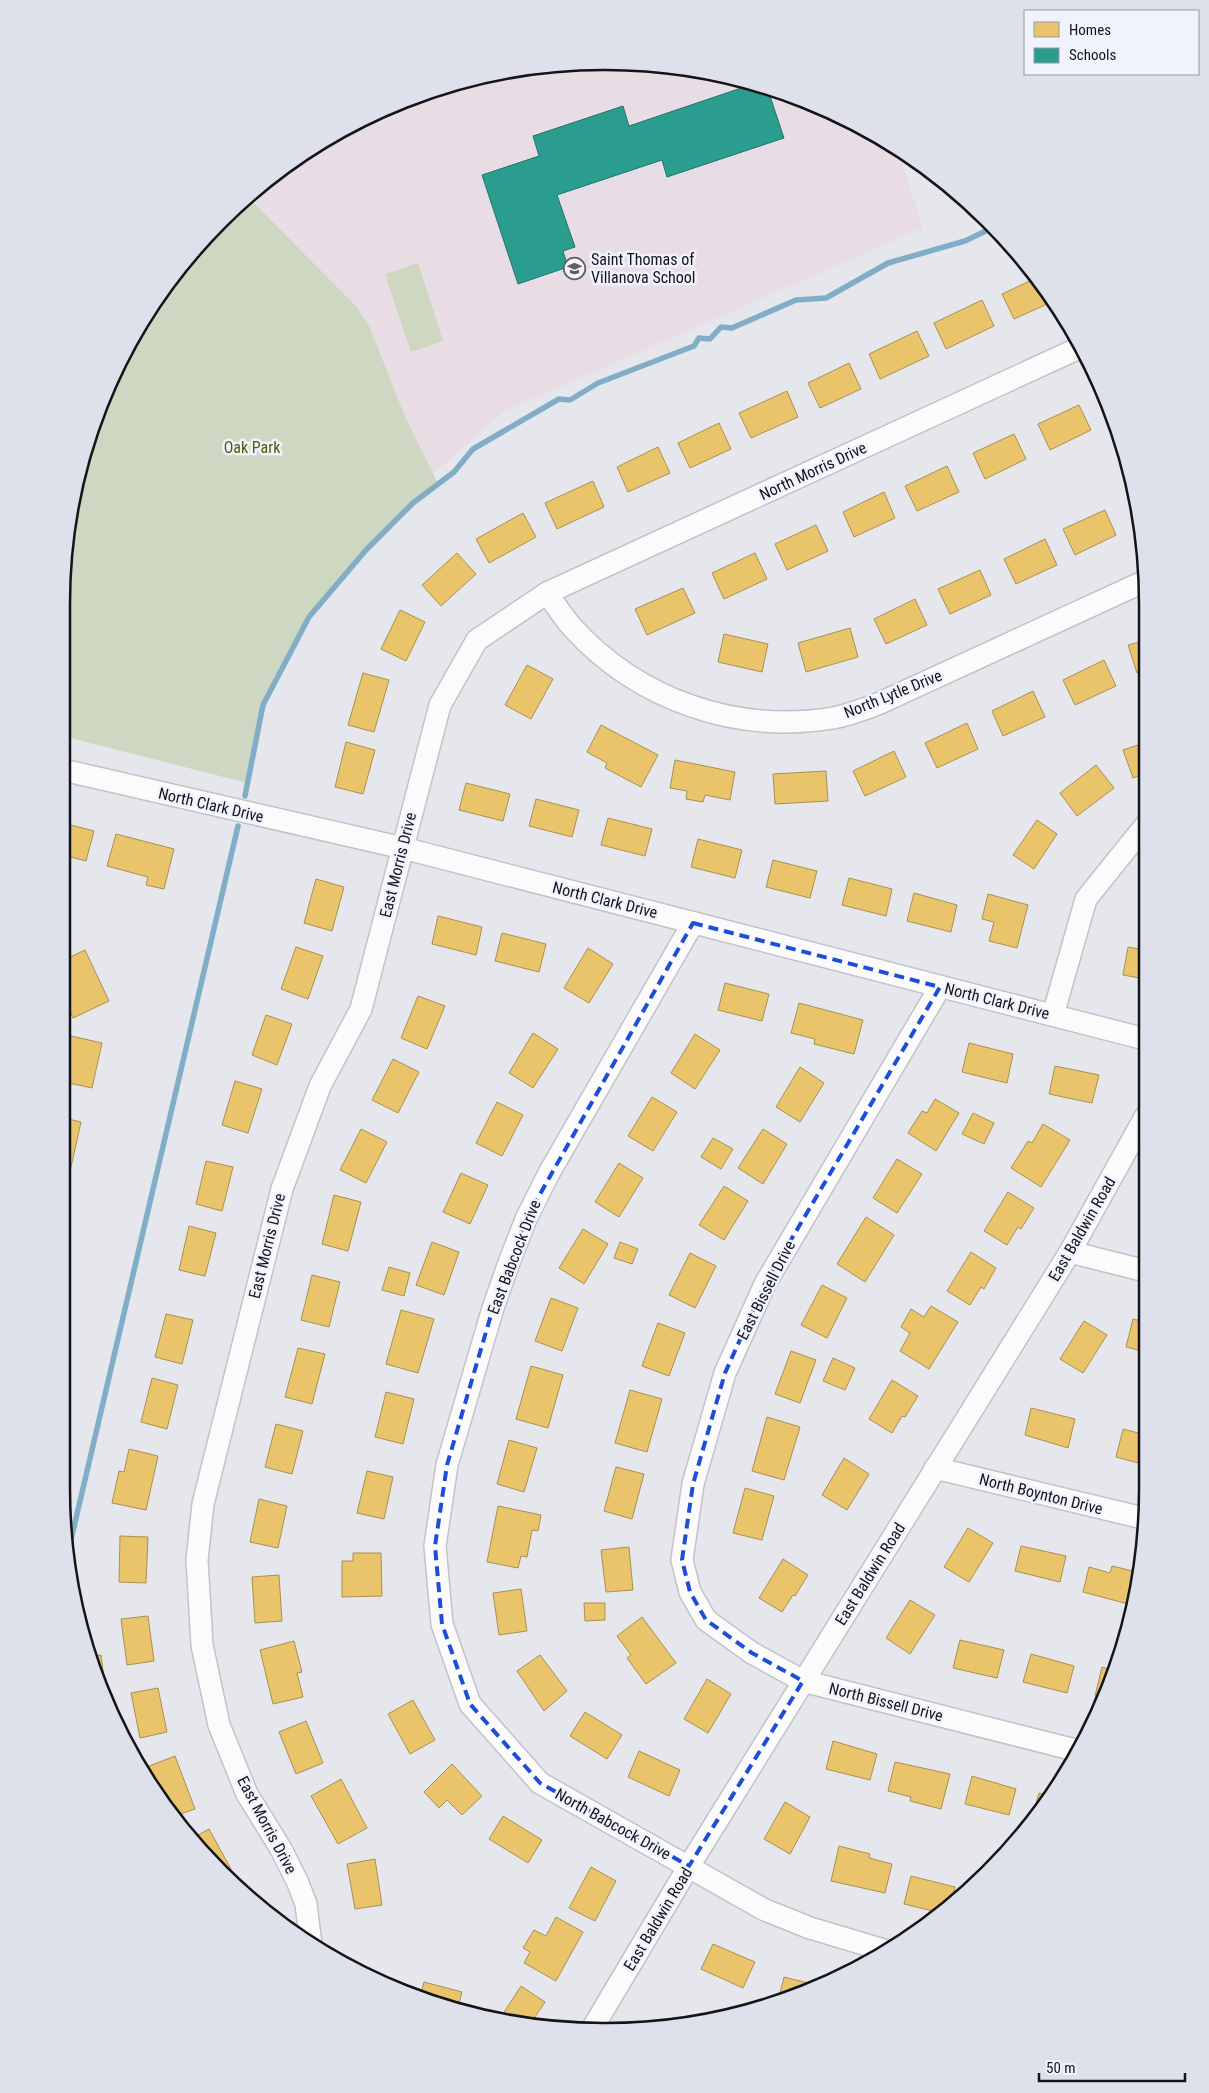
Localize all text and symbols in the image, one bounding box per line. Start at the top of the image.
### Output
legend [1024,10,1199,75]
text: Homes [1069,21,1111,39]
text: Schools [1069,46,1116,64]
place label: Saint Thomas of Villanova School [591,250,696,287]
school or university icon: Saint Thomas of Villanova School [563,256,587,280]
park label: Oak Park [224,438,281,457]
street label: North Morris Drive [757,438,869,504]
street label: North Lytle Drive [841,666,945,722]
street label: North Clark Drive [157,784,265,826]
street label: East Morris Drive [376,810,420,920]
street label: North Clark Drive [551,878,659,922]
street label: North Clark Drive [943,979,1051,1023]
street label: East Baldwin Road [1045,1174,1119,1284]
street label: East Morris Drive [245,1191,289,1301]
street label: East Babcock Drive [483,1197,545,1317]
street label: East Bissell Drive [733,1237,799,1343]
street label: North Boynton Drive [977,1469,1105,1519]
street label: East Baldwin Road [831,1519,909,1629]
street label: North Bissell Drive [827,1679,945,1725]
street label: East Morris Drive [233,1773,301,1877]
street label: North Babcock Drive [552,1784,674,1864]
street label: East Baldwin Road [620,1864,696,1974]
scale bar [1039,2050,1185,2082]
text: 50 m [1046,2059,1076,2077]

